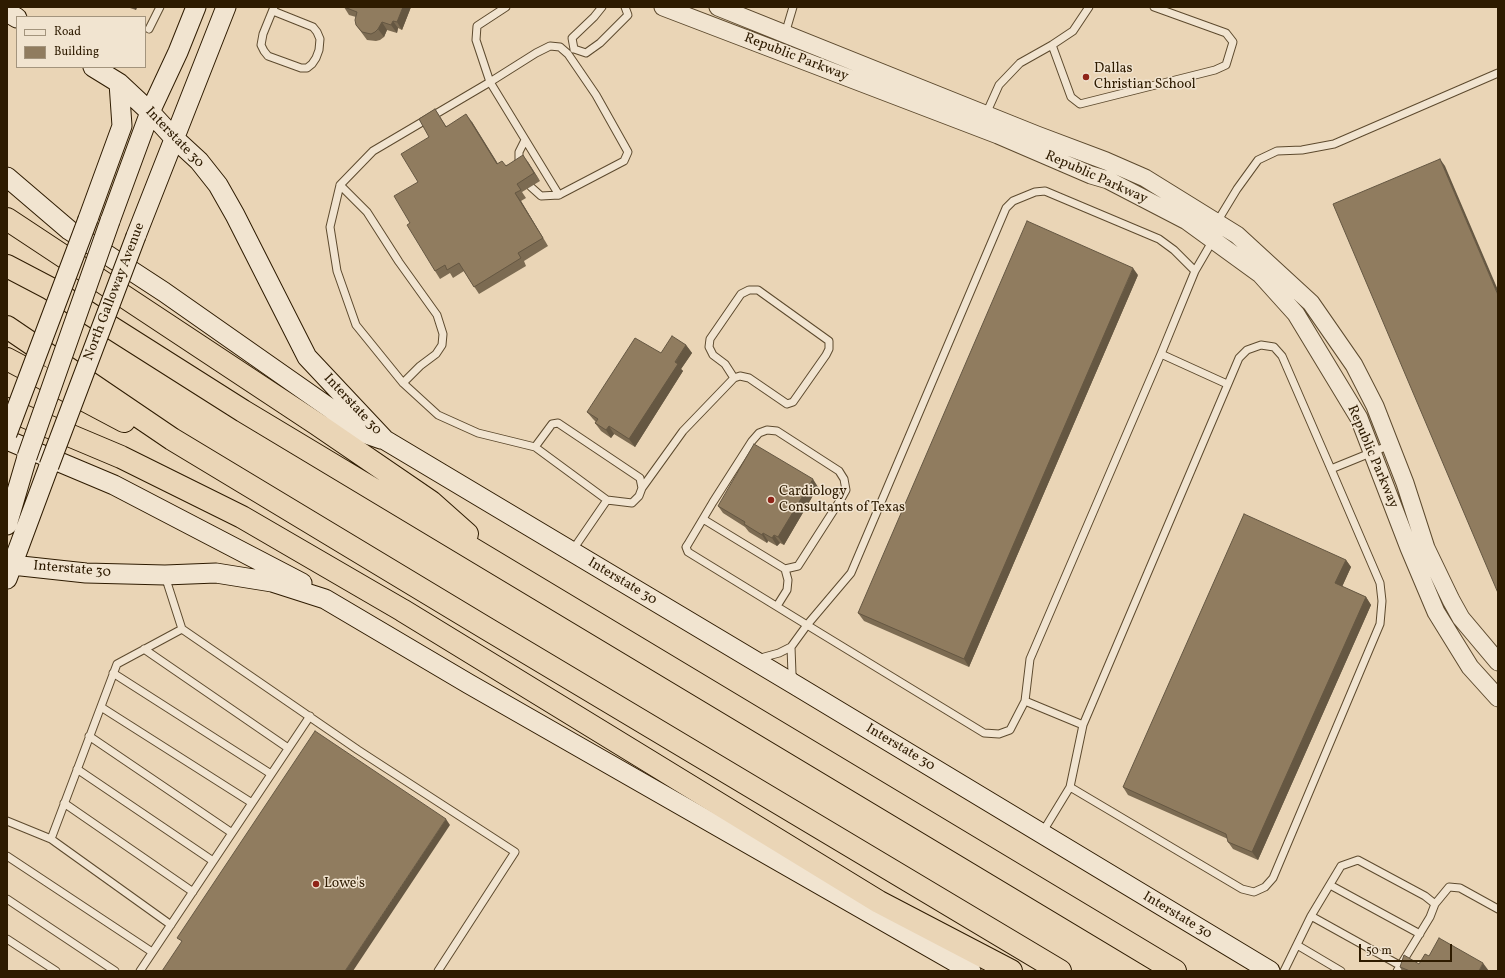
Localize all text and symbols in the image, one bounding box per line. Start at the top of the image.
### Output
legend [16,16,146,68]
text: Road [54,24,81,40]
street label: Republic Parkway [741,30,851,86]
text: Building [54,44,99,60]
place label: Dallas Christian School [1094,61,1196,94]
marker: Dallas Christian School [1081,72,1091,82]
street label: Interstate 30 [141,104,207,172]
street label: Republic Parkway [1042,148,1150,208]
street label: North Galloway Avenue [81,221,149,363]
street label: Interstate 30 [319,371,385,439]
street label: Republic Parkway [1343,403,1401,511]
place label: Cardiology Consultants of Texas [779,484,905,516]
marker: Cardiology Consultants of Texas [766,495,776,505]
street label: Interstate 30 [584,555,660,609]
street label: Interstate 30 [33,558,111,582]
street label: Interstate 30 [862,721,938,775]
place label: Lowe's [324,876,365,892]
marker: Lowe's [311,879,321,889]
street label: Interstate 30 [1139,889,1215,943]
scale bar [1361,936,1454,962]
text: 50 m [1366,943,1392,959]

